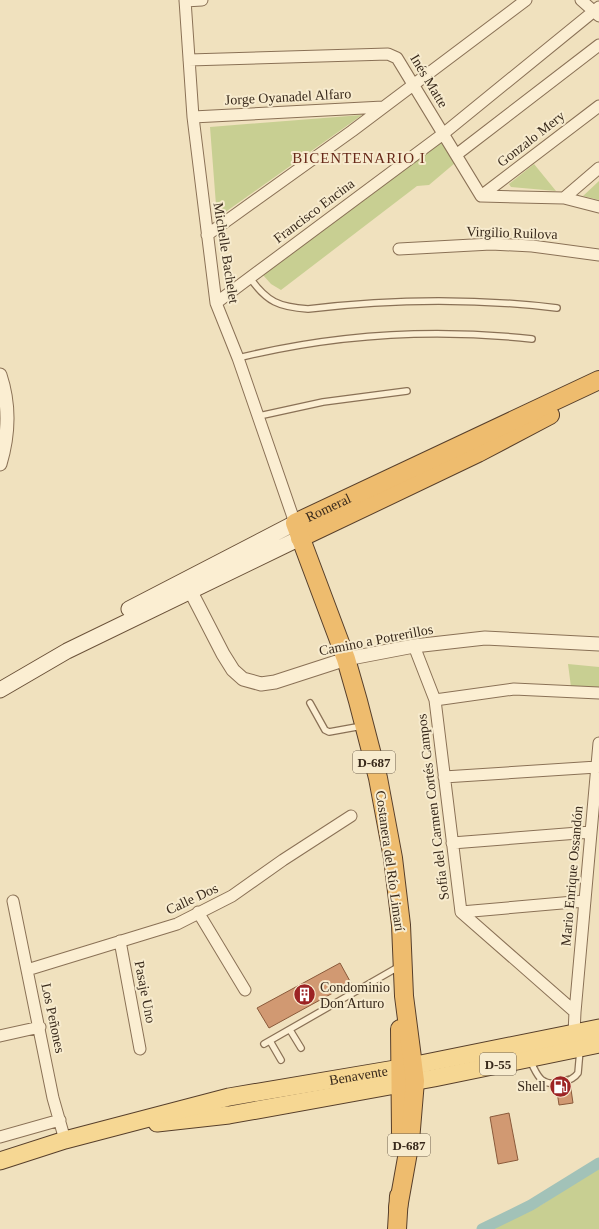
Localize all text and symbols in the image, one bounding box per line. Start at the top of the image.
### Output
street label: Inés Matte [407,52,451,110]
street label: Jorge Oyanadel Alfaro [224,86,352,108]
street label: Gonzalo Mery [494,108,568,170]
district label: BICENTENARIO I [292,150,426,166]
street label: Francisco Encina [271,175,358,246]
street label: Michelle Bachelet [211,201,241,305]
street label: Virgilio Ruilova [466,224,559,242]
street label: Romeral [303,490,353,524]
street label: Camino a Potrerillos [318,622,434,658]
street label: Sofía del Carmen Cortés Campos [414,713,452,901]
road number: D-687 [353,751,395,773]
street label: Costanera del Río Limarí [373,790,407,932]
street label: Mario Enrique Ossandón [558,805,586,947]
street label: Calle Dos [164,880,220,918]
street label: Pasaje Uno [132,959,158,1025]
place label: Condominio Don Arturo [320,980,390,1011]
street label: Los Peñones [38,982,68,1054]
building icon: Condominio Don Arturo [291,982,317,1008]
road number: D-55 [480,1053,516,1075]
street label: Benavente [328,1063,389,1088]
fuel station icon: Shell [548,1073,574,1099]
place label: Shell [517,1079,546,1094]
road number: D-687 [388,1134,430,1156]

